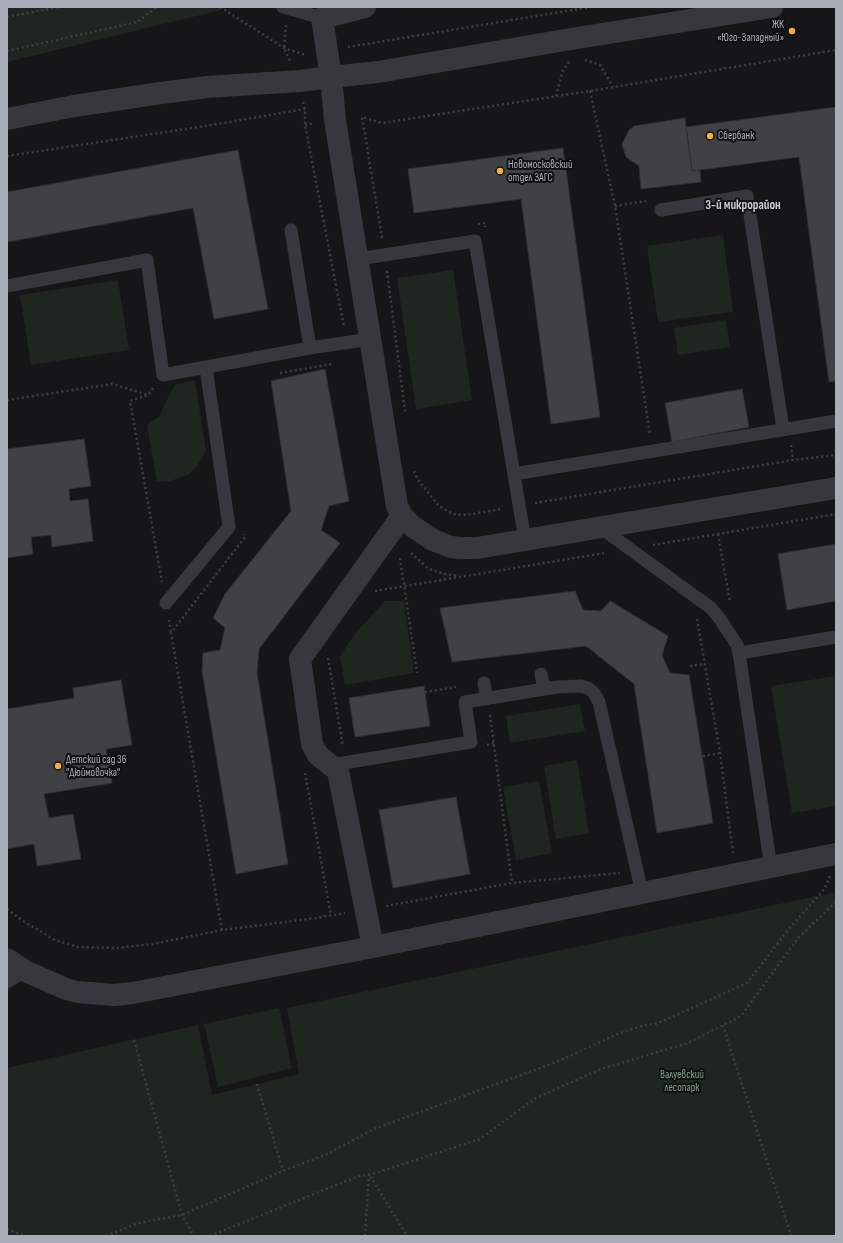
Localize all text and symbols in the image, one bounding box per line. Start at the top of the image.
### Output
place label: ЖК «Юго-Западный» [717,18,784,44]
marker: ЖК «Юго-Западный» [787,26,797,36]
place label: Сбербанк [718,129,754,143]
marker: Сбербанк [705,131,715,141]
place label: Новомосковский отдел ЗАГС [508,158,573,184]
marker: Новомосковский отдел ЗАГС [495,166,505,176]
district label: 3-й микрорайон [705,198,781,214]
place label: Детский сад 36 "Дюймовочка" [66,753,126,779]
marker: Детский сад 36 "Дюймовочка" [53,761,63,771]
park label: Валуевский лесопарк [660,1068,704,1094]

